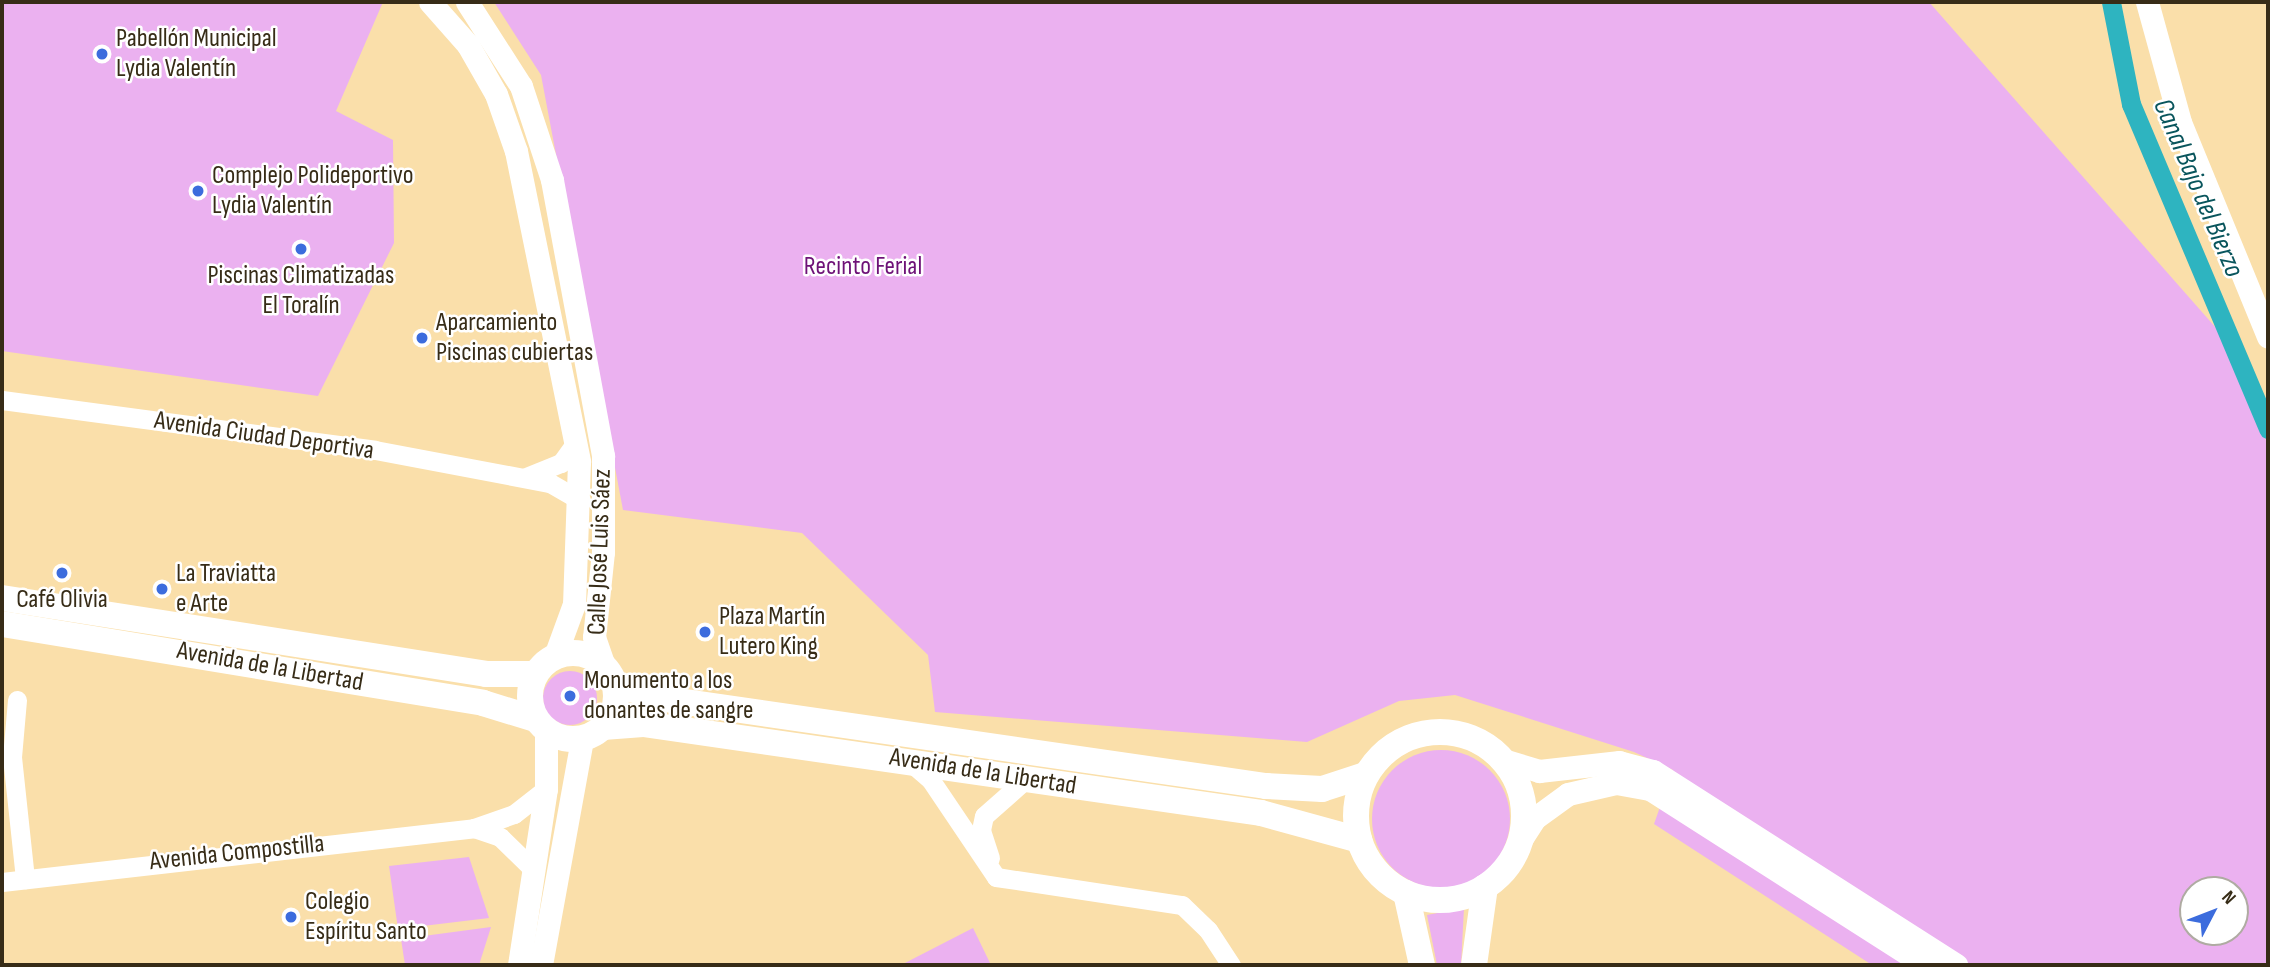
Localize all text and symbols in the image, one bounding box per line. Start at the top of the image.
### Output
place label: Pabellón Municipal Lydia Valentín [116,23,277,84]
marker: Pabellón Municipal Lydia Valentín [94,46,110,62]
water label: Canal Bajo del Bierzo [2145,94,2251,282]
place label: Complejo Polideportivo Lydia Valentín [212,160,413,222]
marker: Complejo Polideportivo Lydia Valentín [190,183,206,199]
marker: Piscinas Climatizadas El Toralín [293,241,309,257]
park label: Recinto Ferial [804,251,922,283]
place label: Piscinas Climatizadas El Toralín [208,260,394,322]
place label: Aparcamiento Piscinas cubiertas [436,307,593,368]
marker: Aparcamiento Piscinas cubiertas [414,330,430,346]
street label: Avenida Ciudad Deportiva [152,405,376,467]
street label: Calle José Luis Sáez [582,468,618,636]
place label: La Traviatta e Arte [176,558,276,620]
marker: Café Olivia [54,565,70,581]
marker: La Traviatta e Arte [154,581,170,597]
place label: Café Olivia [16,584,108,616]
place label: Plaza Martín Lutero King [719,601,825,662]
marker: Plaza Martín Lutero King [697,624,713,640]
street label: Avenida de la Libertad [174,635,366,699]
place label: Monumento a los donantes de sangre [584,665,753,726]
marker: Monumento a los donantes de sangre [562,688,578,704]
street label: Avenida de la Libertad [887,742,1079,802]
street label: Avenida Compostilla [148,828,326,878]
north arrow [2179,876,2249,946]
place label: Colegio Espíritu Santo [305,886,427,948]
text: N [2217,886,2240,909]
marker: Colegio Espíritu Santo [283,909,299,925]

